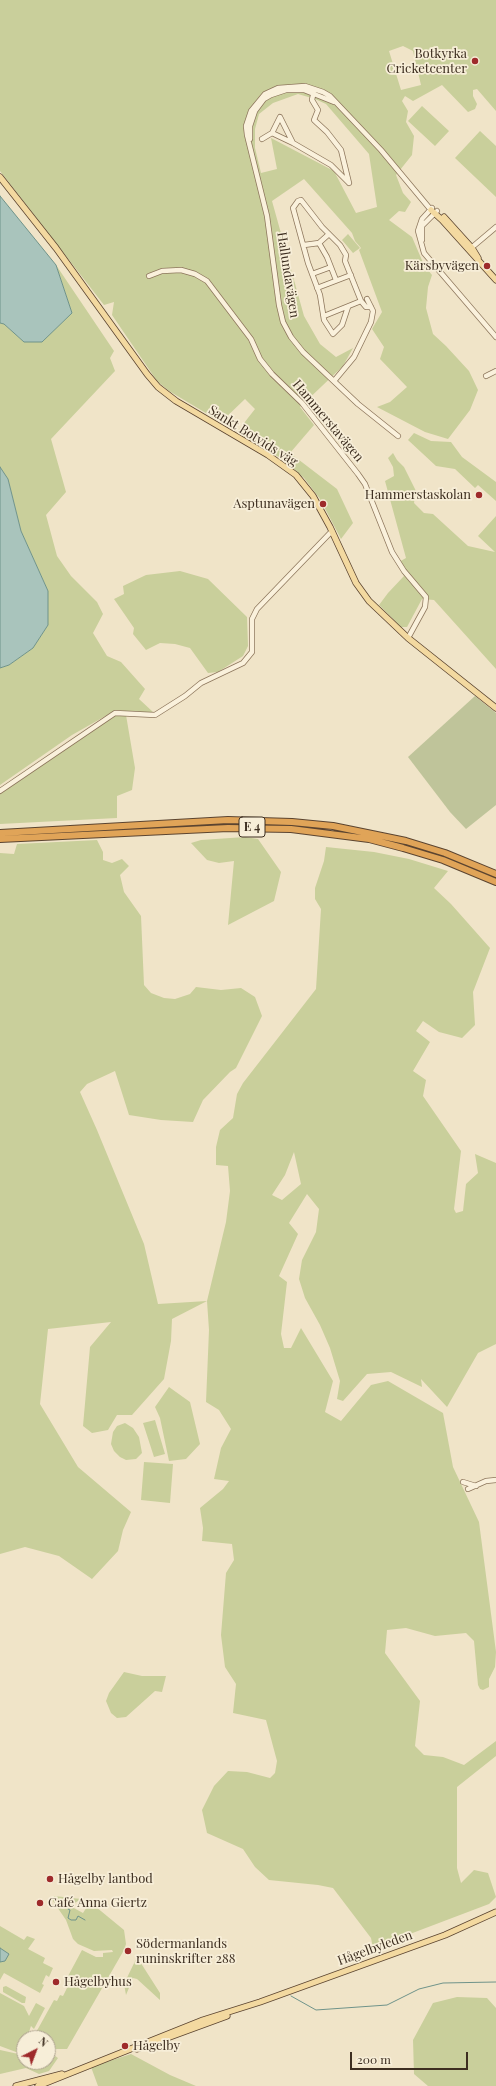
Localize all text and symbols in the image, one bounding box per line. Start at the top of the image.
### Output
place label: Botkyrka Cricketcenter [387,46,467,77]
marker: Botkyrka Cricketcenter [470,56,480,66]
street label: Hallundavägen [274,231,302,319]
place label: Kärsbyvägen [405,258,479,274]
marker: Kärsbyvägen [482,261,492,271]
street label: Hammerstavägen [289,377,367,465]
street label: Sankt Botvids väg [205,402,301,470]
place label: Hammerstaskolan [365,487,471,503]
marker: Hammerstaskolan [474,490,484,500]
place label: Asptunavägen [233,496,315,512]
marker: Asptunavägen [318,499,328,509]
road number: E 4 [239,817,265,837]
place label: Hågelby lantbod [58,1871,153,1887]
marker: Hågelby lantbod [45,1874,55,1884]
place label: Café Anna Giertz [48,1895,147,1911]
marker: Café Anna Giertz [35,1898,45,1908]
street label: Hågelbyleden [335,1927,415,1969]
place label: Södermanlands runinskrifter 288 [136,1936,235,1967]
marker: Södermanlands runinskrifter 288 [123,1946,133,1956]
place label: Hågelbyhus [64,1974,132,1990]
marker: Hågelbyhus [51,1977,61,1987]
north arrow [16,2030,56,2070]
text: N [36,2033,52,2050]
place label: Hågelby [133,2038,180,2054]
marker: Hågelby [120,2041,130,2051]
scale bar [352,2044,470,2070]
text: 200 m [357,2051,391,2067]

